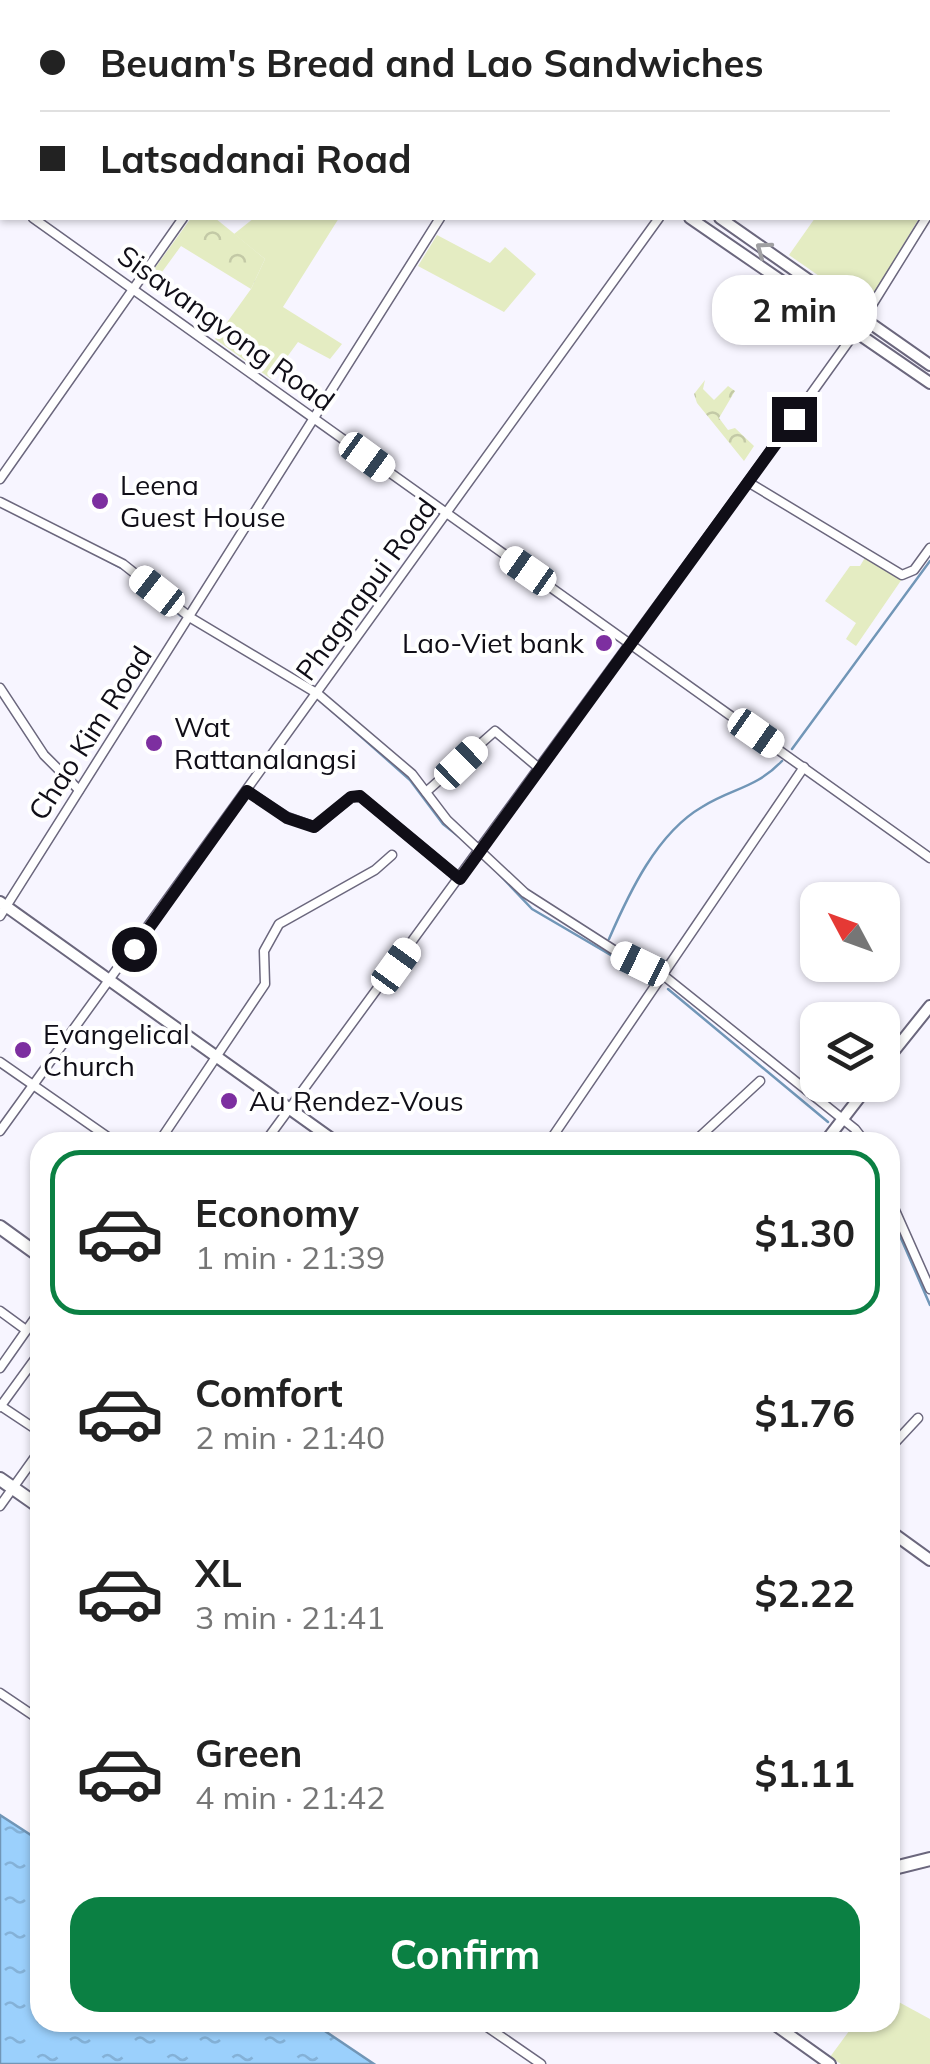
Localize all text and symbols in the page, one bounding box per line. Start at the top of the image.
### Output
text: Beuam's Bread and Lao Sandwiches [100,39,763,87]
text: Latsadanai Road [100,135,412,183]
street label: Sisavangvong Road [111,237,341,418]
one-way arrow [755,243,774,261]
callout: 2 min [712,274,876,344]
text: 2 min [752,290,837,330]
route end [772,397,817,442]
car [334,427,400,487]
place label: Leena Guest House [120,467,285,534]
marker: Leena Guest House [89,490,111,512]
street label: Phagnapui Road [288,491,444,687]
car [495,542,561,600]
car [124,561,190,621]
place label: Lao-Viet bank [402,625,585,660]
marker: Lao-Viet bank [593,632,615,654]
street label: Chao Kim Road [20,639,159,826]
car [723,704,789,762]
place label: Wat Rattanalangsi [174,709,357,776]
car [429,731,493,795]
marker: Wat Rattanalangsi [143,732,165,754]
north arrow [800,882,900,982]
map controls [800,882,900,1102]
route start [112,927,157,972]
car [366,933,426,999]
car [606,937,674,991]
button: layers [800,1002,900,1102]
place label: Evangelical Church [43,1016,190,1083]
marker: Evangelical Church [12,1039,34,1061]
place label: Au Rendez-Vous [249,1083,464,1118]
marker: Au Rendez-Vous [218,1090,240,1112]
icon: car [75,1188,165,1278]
text: Economy [195,1189,359,1237]
text: $1.30 [754,1209,855,1257]
text: 1 min · 21:39 [195,1237,385,1277]
icon: car [75,1368,165,1458]
text: Comfort [195,1369,343,1417]
text: $1.76 [754,1389,855,1437]
text: 2 min · 21:40 [195,1417,385,1457]
icon: car [75,1548,165,1638]
text: XL [195,1549,242,1597]
text: $2.22 [754,1569,855,1617]
text: 3 min · 21:41 [195,1597,385,1637]
icon: car [75,1728,165,1818]
text: Green [195,1729,302,1777]
text: $1.11 [754,1749,855,1797]
text: 4 min · 21:42 [195,1777,385,1817]
button: Confirm [70,1897,860,2012]

